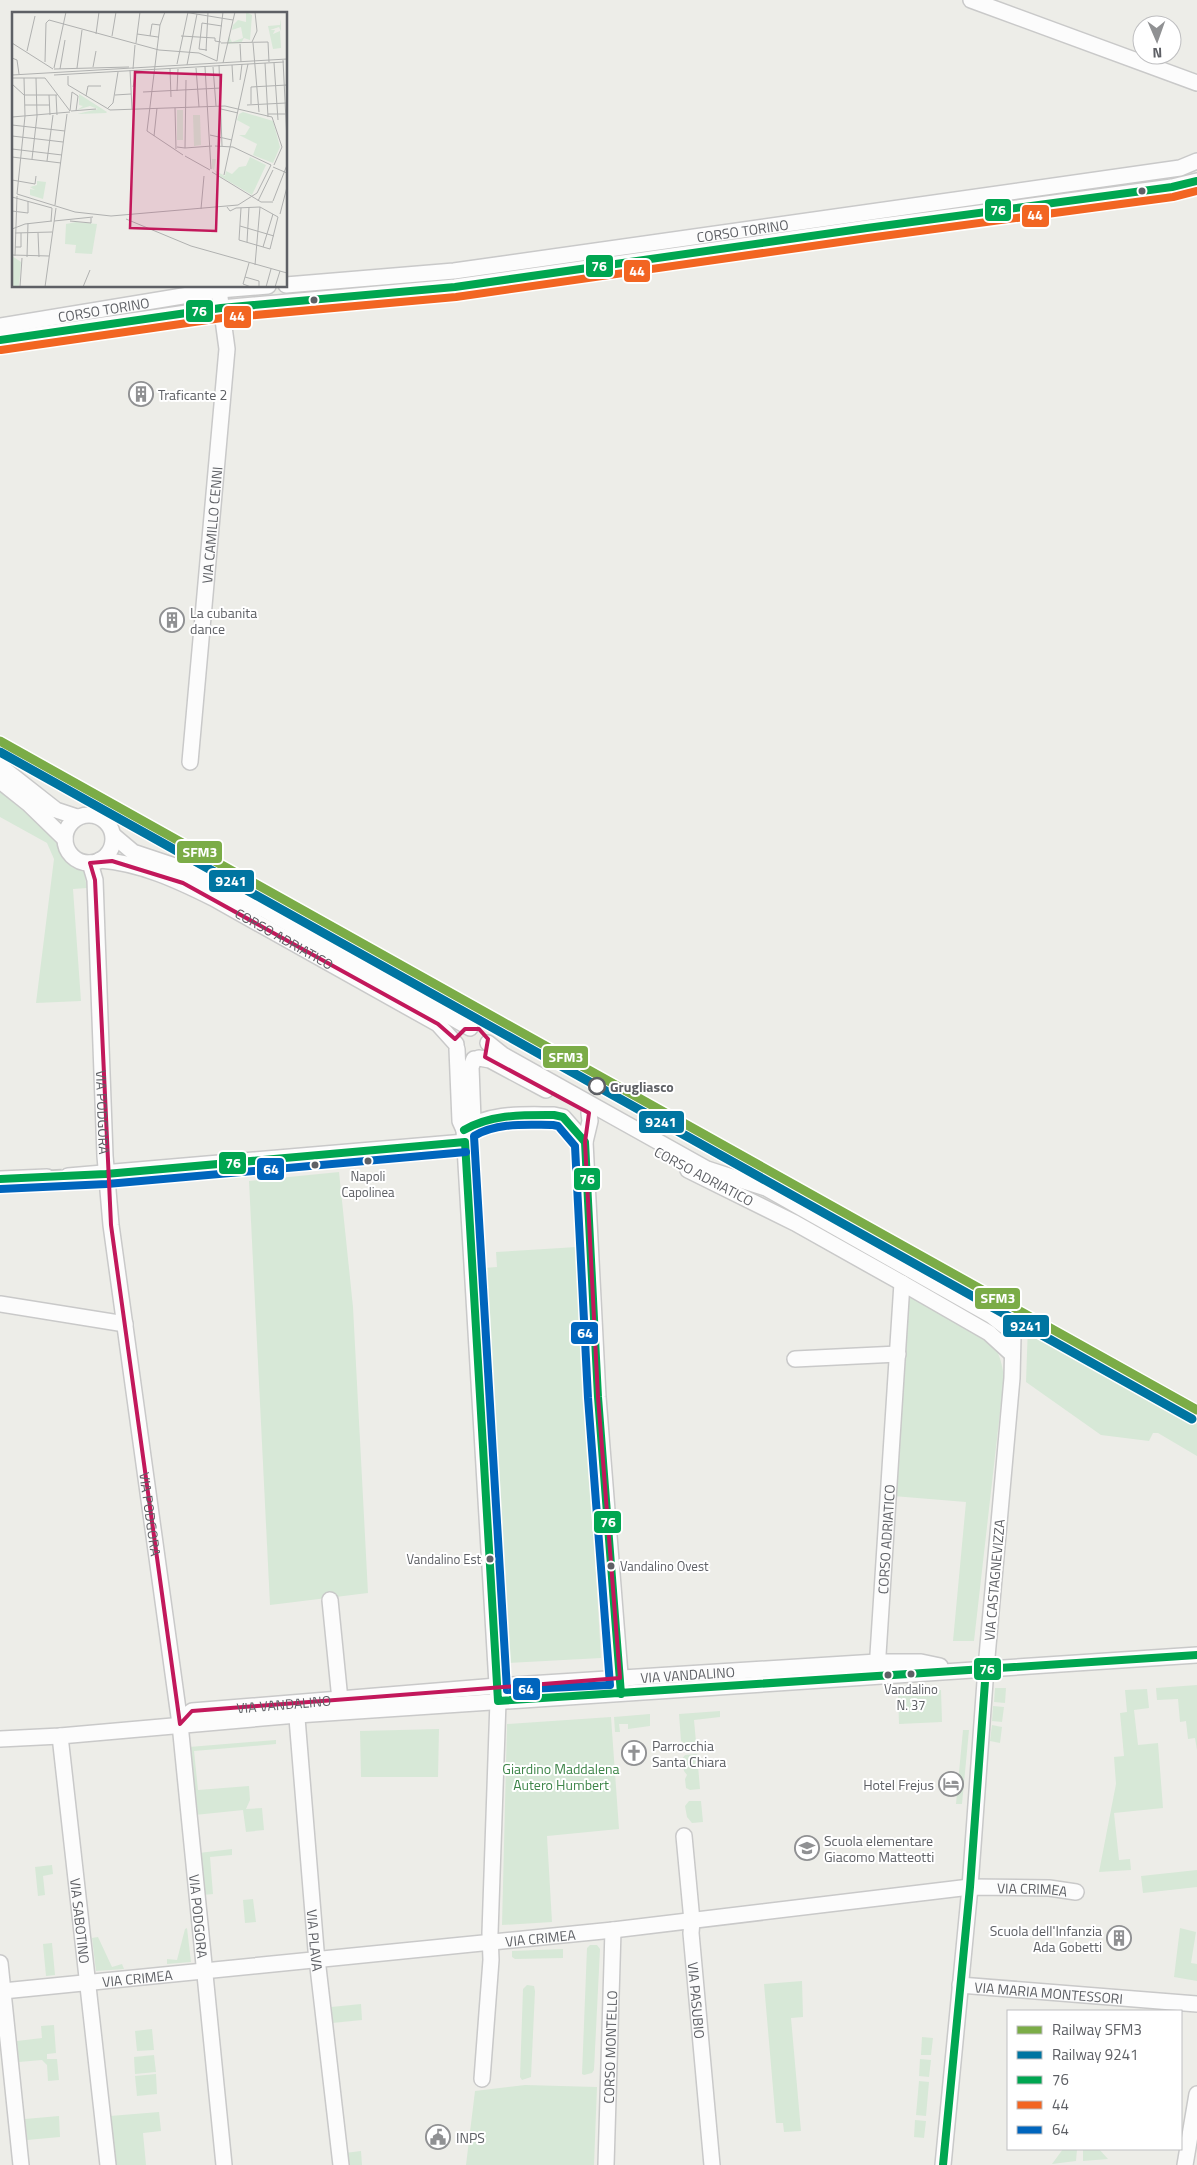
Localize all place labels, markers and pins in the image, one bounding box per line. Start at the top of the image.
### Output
unlabelled marker [1137,186,1147,196]
unlabelled marker [309,295,319,305]
building icon: Traficante 2 [128,381,154,407]
place label: Traficante 2 [158,384,227,405]
place label: La cubanita dance [190,602,257,639]
building icon: La cubanita dance [159,607,185,633]
place label: Grugliasco [610,1076,674,1097]
marker: Grugliasco [588,1077,606,1095]
marker: Napoli Capolinea [363,1156,373,1166]
unlabelled marker [310,1160,320,1170]
place label: Napoli Capolinea [341,1166,395,1202]
place label: Vandalino Est [407,1549,481,1569]
marker: Vandalino Est [485,1554,495,1564]
place label: Vandalino Ovest [620,1556,709,1576]
marker: Vandalino Ovest [606,1561,616,1571]
marker: Vandalino N. 37 [906,1669,916,1679]
unlabelled marker [883,1670,893,1680]
place label: Vandalino N. 37 [884,1679,938,1715]
place label: Parrocchia Santa Chiara [652,1735,726,1772]
church icon: Parrocchia Santa Chiara [621,1740,647,1766]
hotel icon: Hotel Frejus [938,1771,964,1797]
place label: Hotel Frejus [863,1774,934,1795]
place label: Scuola elementare Giacomo Matteotti [824,1830,934,1867]
school or university icon: Scuola elementare Giacomo Matteotti [794,1835,820,1861]
place label: Scuola dell'Infanzia Ada Gobetti [990,1920,1102,1957]
building icon: Scuola dell'Infanzia Ada Gobetti [1106,1925,1132,1951]
public building icon: INPS [425,2124,451,2150]
place label: INPS [456,2127,485,2148]

